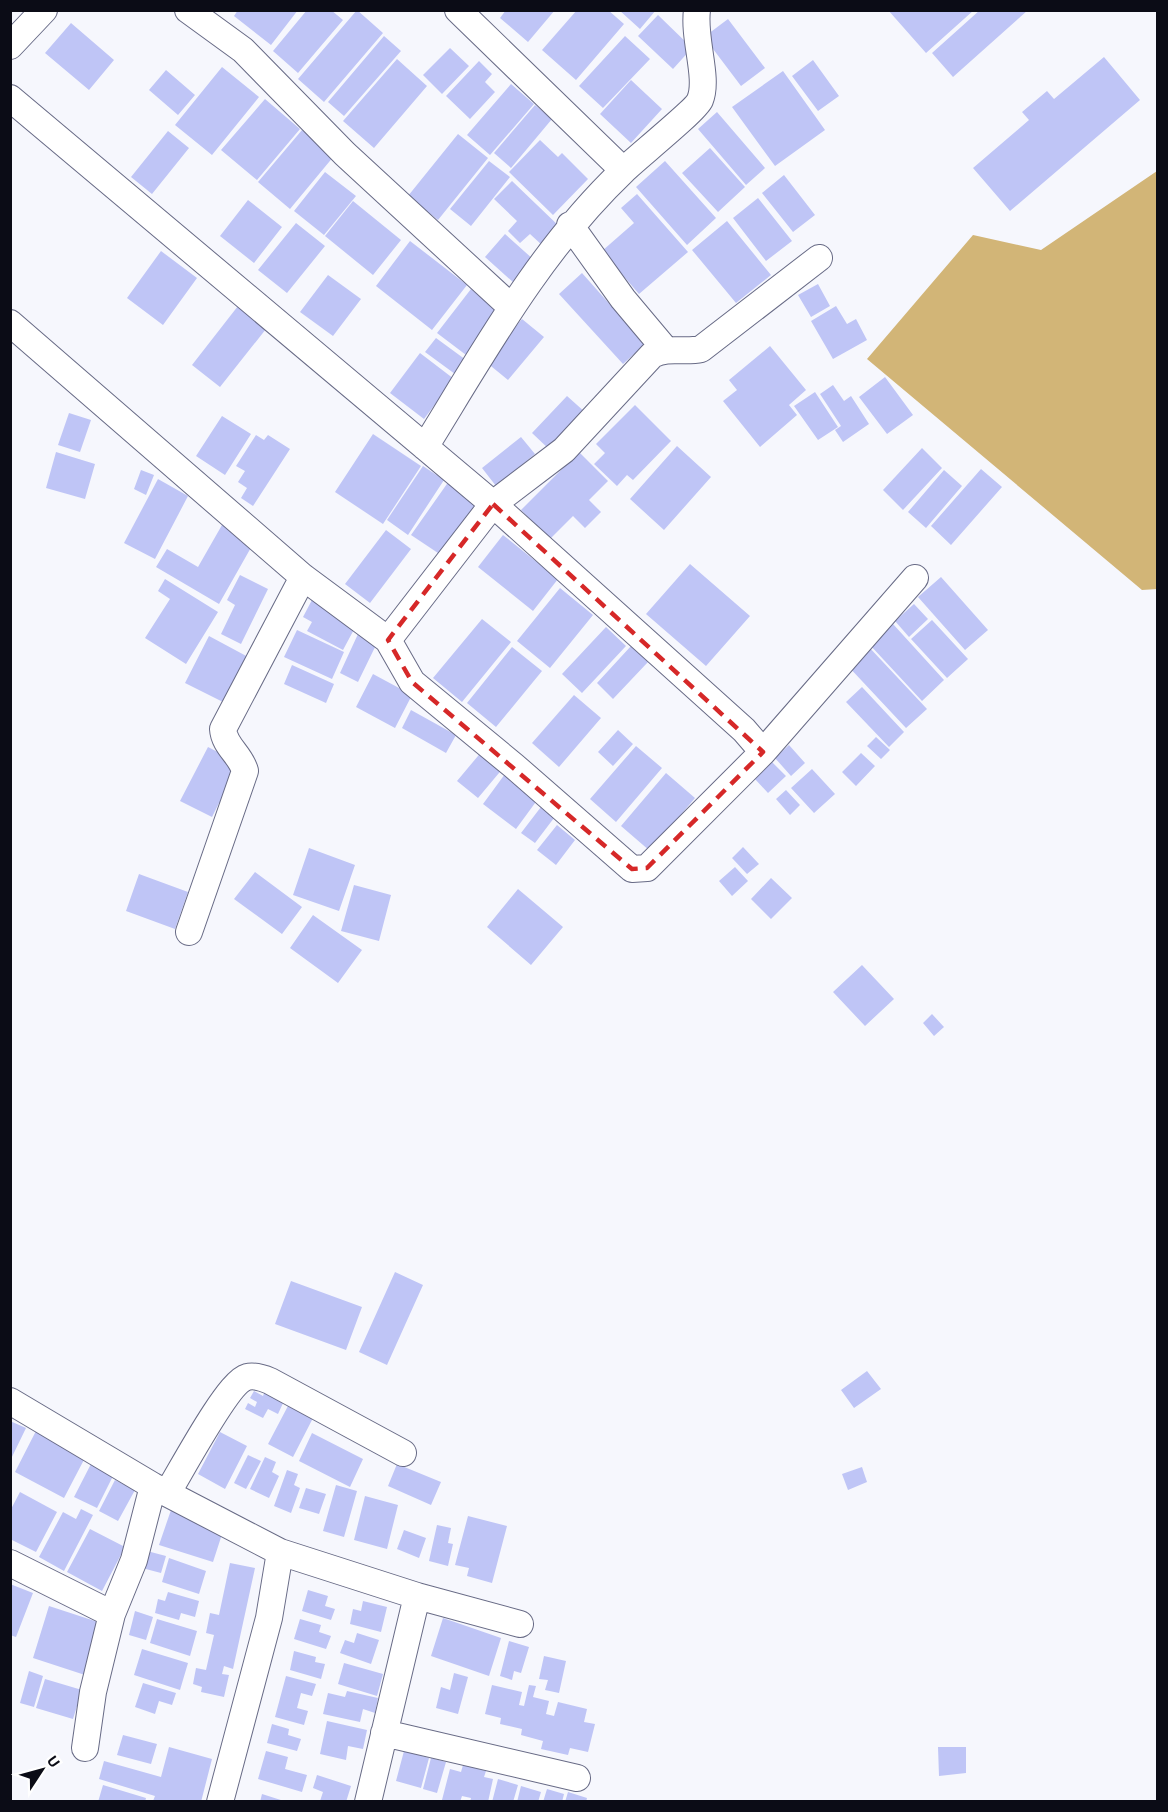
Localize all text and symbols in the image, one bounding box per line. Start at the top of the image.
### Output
north arrow [12,1740,72,1800]
text: U [44,1753,63,1771]

